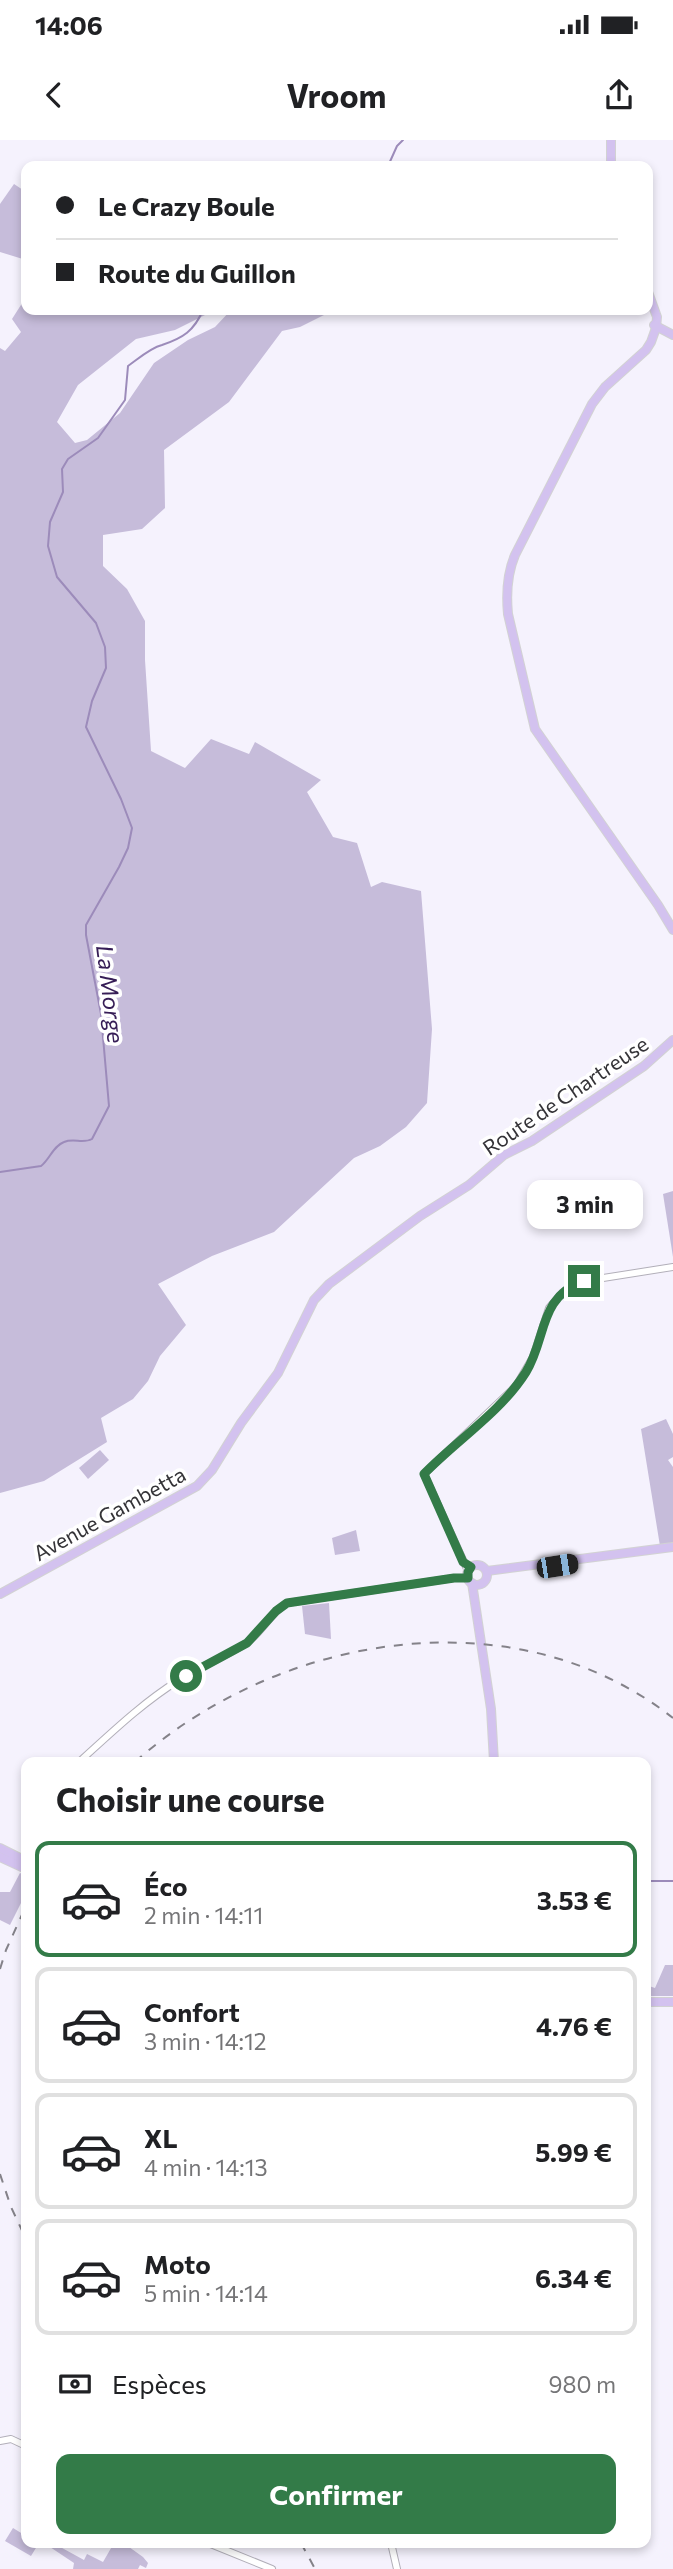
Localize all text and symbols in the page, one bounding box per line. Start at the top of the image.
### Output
text: 14:06 [35,9,103,40]
text: Vroom [286,75,387,115]
icon: back [35,76,73,114]
icon: share [600,76,638,114]
text: Le Crazy Boule [98,190,275,221]
text: Route du Guillon [98,257,296,288]
water label: La Morge [91,943,131,1045]
street label: Route de Chartreuse [477,1030,653,1160]
callout: 3 min [526,1180,642,1228]
text: 3 min [556,1190,614,1218]
route end [568,1265,600,1297]
street label: Avenue Gambetta [28,1461,190,1565]
car [535,1552,580,1580]
route start [170,1660,202,1692]
text: Choisir une course [56,1779,325,1819]
icon: car [60,1868,123,1931]
text: Éco [144,1870,188,1901]
text: 3.53 € [537,1884,612,1915]
text: 2 min · 14:11 [144,1901,263,1929]
icon: car [60,1994,123,2057]
text: Confort [144,1996,240,2027]
text: 4.76 € [536,2010,612,2041]
text: 3 min · 14:12 [144,2027,267,2055]
icon: car [60,2120,123,2183]
text: XL [144,2122,178,2153]
text: 5.99 € [535,2136,612,2167]
text: 4 min · 14:13 [144,2153,268,2181]
icon: car [60,2246,123,2309]
text: Moto [144,2248,211,2279]
text: 6.34 € [535,2262,612,2293]
text: 5 min · 14:14 [144,2279,268,2307]
icon: cash [56,2365,94,2403]
text: Espèces [112,2368,207,2399]
text: 980 m [549,2370,616,2398]
button: Confirmer [56,2454,616,2534]

